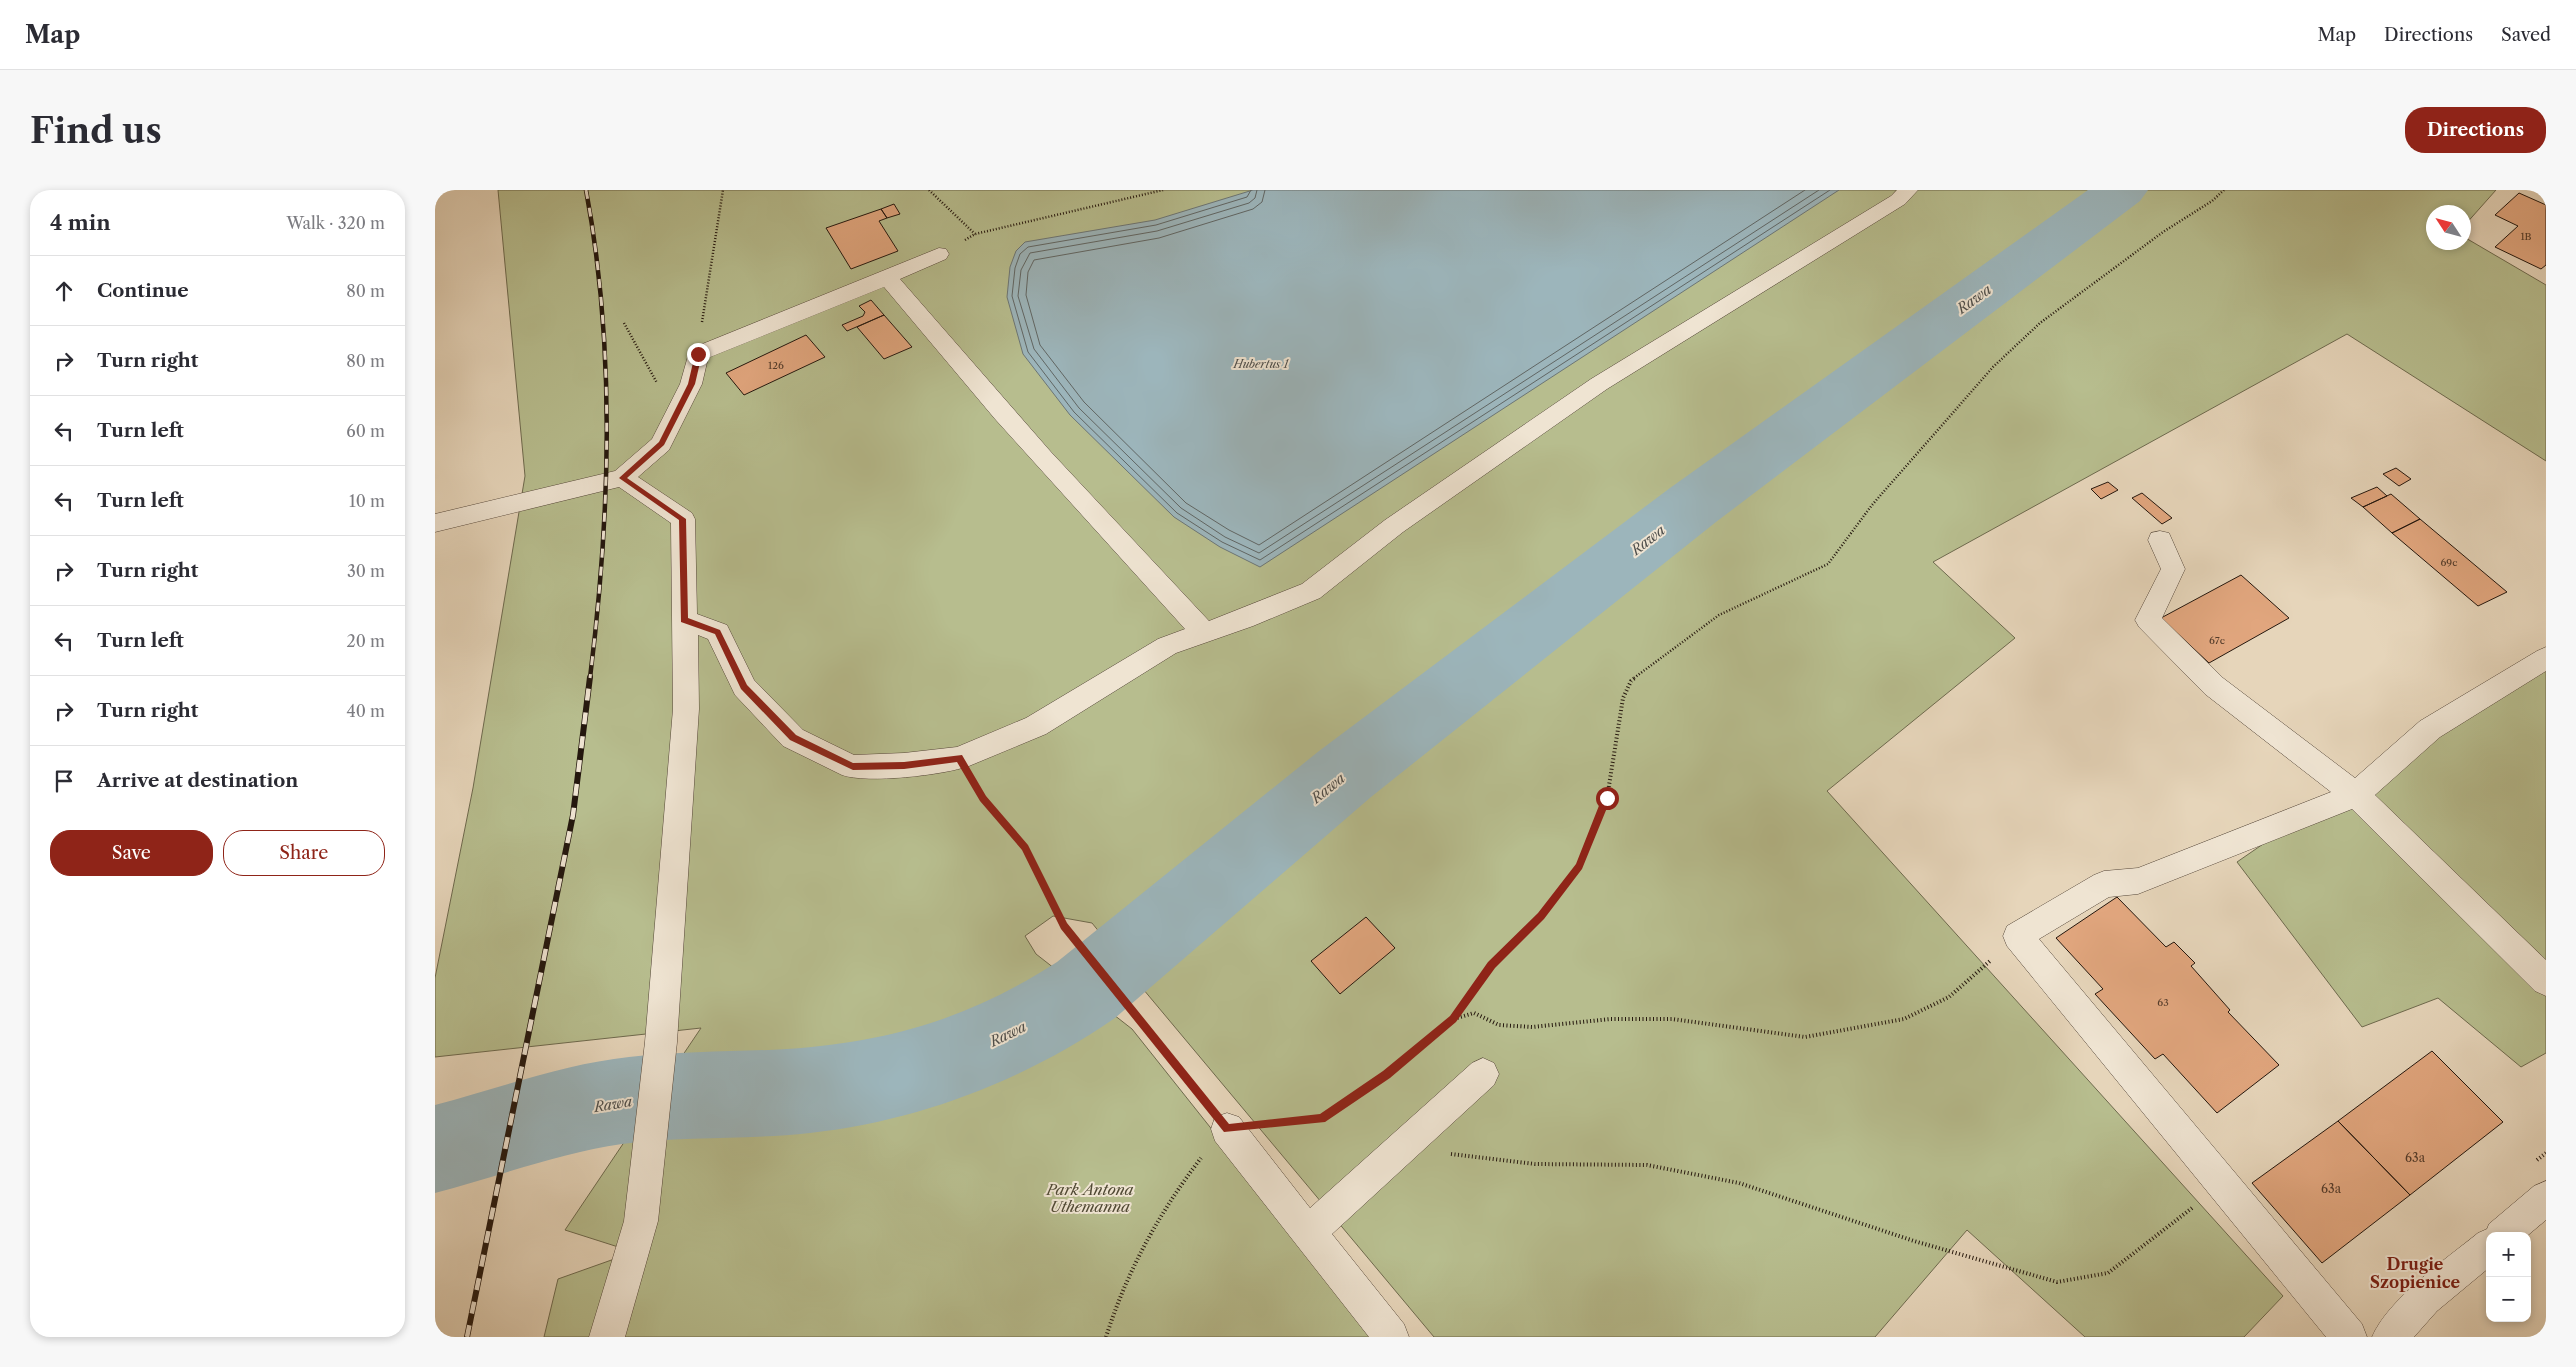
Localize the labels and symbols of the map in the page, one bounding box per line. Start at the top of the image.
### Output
north arrow [2426,205,2471,250]
house number: 1B [2520,230,2532,243]
water label: Rawa [1952,280,1995,318]
route end [687,343,710,366]
water label: Hubertus 1 [1233,357,1290,371]
house number: 126 [768,359,784,372]
water label: Rawa [1627,521,1669,559]
house number: 69c [2441,556,2457,569]
house number: 67c [2209,634,2225,647]
water label: Rawa [1307,769,1349,808]
route start [1596,787,1619,810]
house number: 63 [2157,996,2169,1009]
water label: Rawa [986,1017,1030,1051]
water label: Rawa [592,1092,634,1116]
house number: 63a [2405,1150,2426,1165]
park label: Park Antona Uthemanna [1045,1180,1134,1216]
house number: 63a [2321,1181,2342,1196]
district label: Drugie Szopienice [2370,1254,2461,1292]

